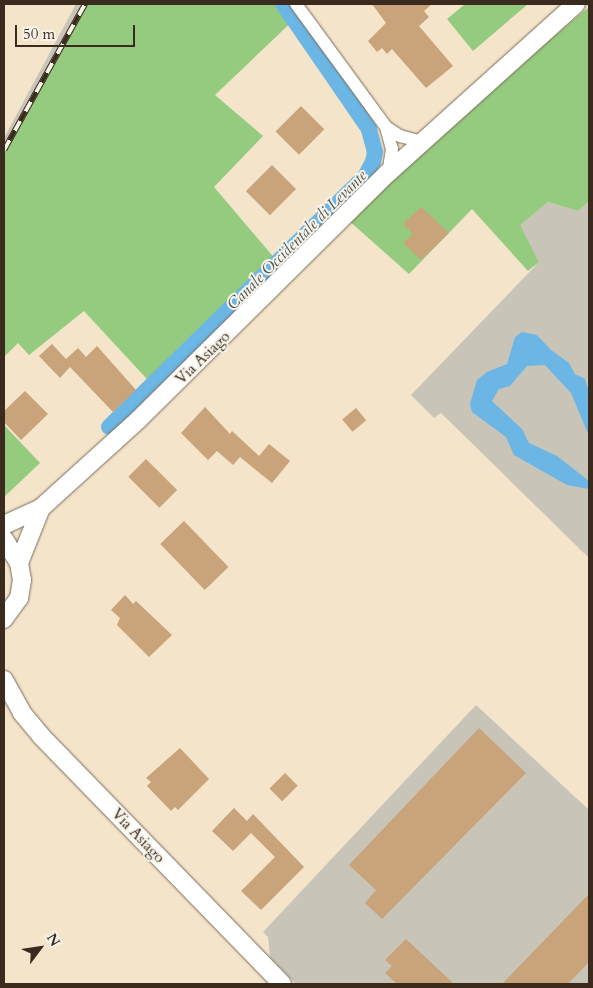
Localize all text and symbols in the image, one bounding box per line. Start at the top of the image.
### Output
scale bar [18,15,138,47]
text: 50 m [23,24,55,44]
water label: Canale Occidentale di Levante [223,166,371,314]
street label: Via Asiago [172,328,234,388]
street label: Via Asiago [108,805,168,867]
north arrow [15,923,65,973]
text: N [42,930,65,950]

